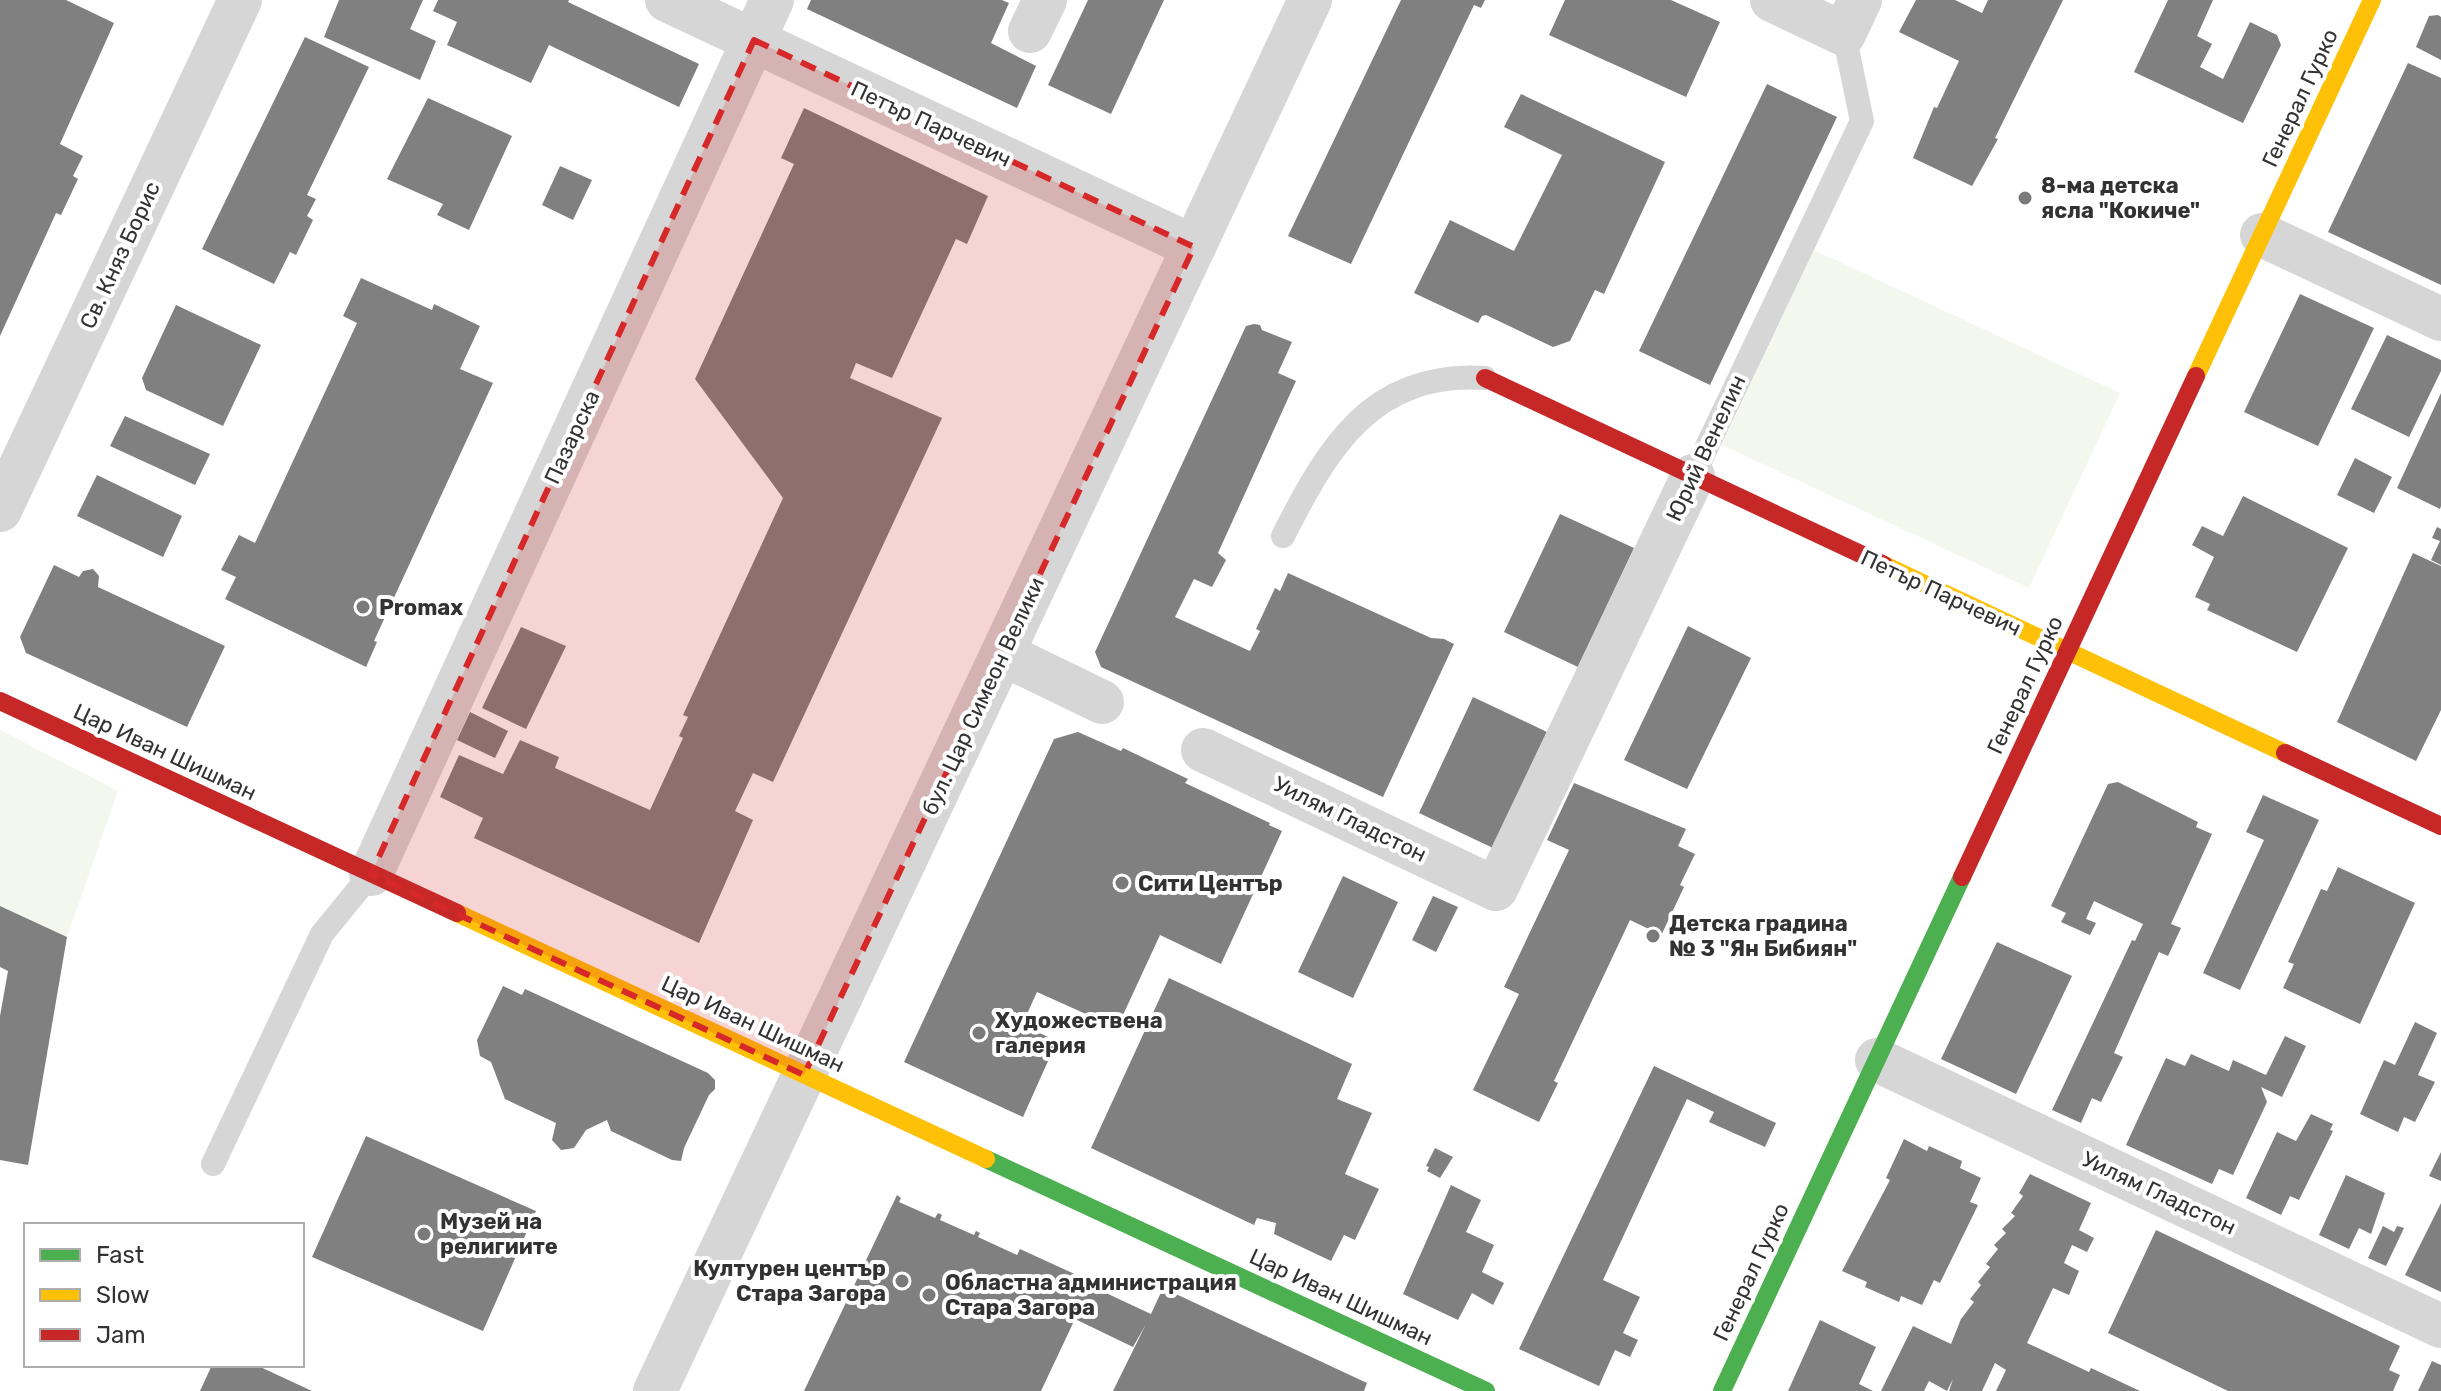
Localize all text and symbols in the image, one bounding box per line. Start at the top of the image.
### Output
street label: Генерал Гурко [2256,25,2344,171]
street label: Петър Парчевич [847,75,1015,173]
place label: 8-ма детска ясла "Кокиче" [2041,172,2200,224]
street label: Св. Княз Борис [74,177,166,333]
marker: 8-ма детска ясла "Кокиче" [2016,189,2034,207]
street label: Юрий Венелин [1660,371,1752,525]
street label: Пазарска [539,386,605,488]
street label: Петър Парчевич [1857,544,2025,642]
street label: бул. Цар Симеон Велики [916,573,1050,819]
place label: Promax [379,594,463,621]
marker: Promax [354,598,372,616]
street label: Генерал Гурко [1981,612,2069,758]
street label: Цар Иван Шишман [69,698,261,806]
street label: Уилям Гладстон [1269,770,1431,868]
place label: Сити Център [1138,870,1283,897]
marker: Сити Център [1113,874,1131,892]
place label: Детска градина № 3 "Ян Бибиян" [1669,910,1857,962]
marker: Детска градина № 3 "Ян Бибиян" [1644,927,1662,945]
street label: Цар Иван Шишман [657,970,849,1078]
place label: Художествена галерия [995,1007,1163,1059]
marker: Художествена галерия [970,1024,988,1042]
street label: Уилям Гладстон [2078,1145,2240,1241]
street label: Генерал Гурко [1707,1199,1795,1345]
place label: Музей на религиите [440,1208,558,1260]
legend [24,1223,304,1367]
marker: Музей на религиите [415,1225,433,1243]
text: Fast [96,1241,144,1269]
street label: Цар Иван Шишман [1245,1243,1437,1351]
place label: Културен център Стара Загора [693,1255,886,1307]
place label: Областна администрация Стара Загора [945,1269,1237,1321]
marker: Културен център Стара Загора [893,1272,911,1290]
text: Slow [96,1281,149,1309]
marker: Областна администрация Стара Загора [920,1286,938,1304]
text: Jam [96,1321,146,1349]

